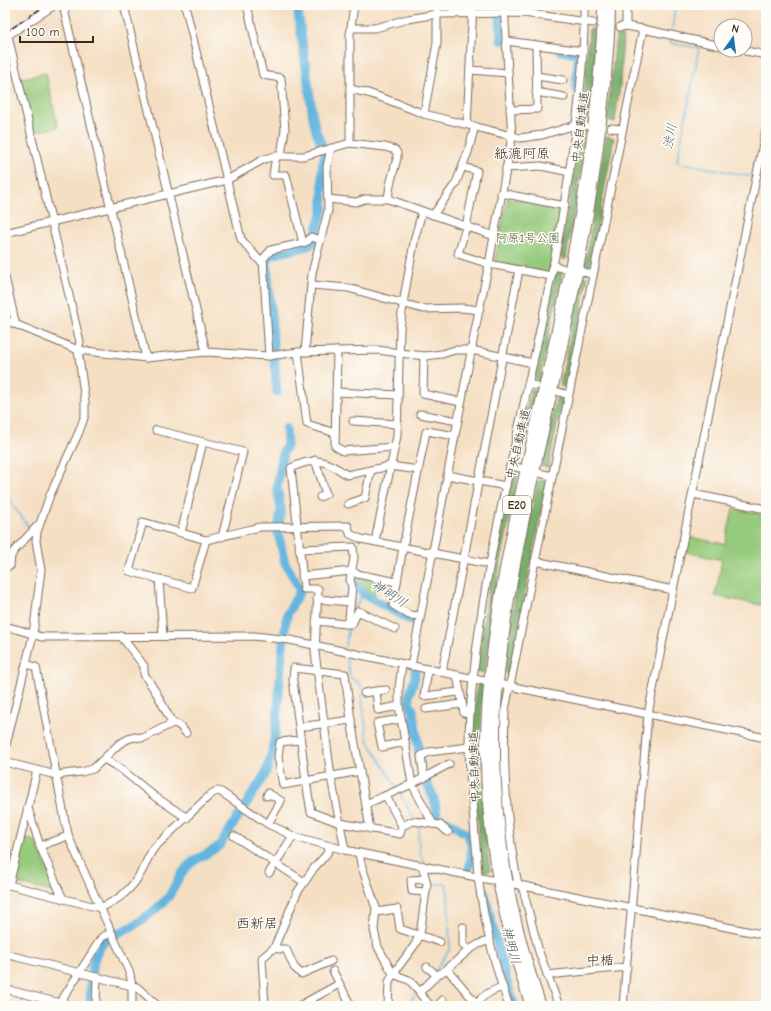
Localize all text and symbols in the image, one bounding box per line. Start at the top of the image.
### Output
scale bar [20,18,93,44]
north arrow [713,18,753,58]
text: N [730,22,740,36]
text: 100 m [26,25,59,39]
street label: 中央自動車道 [569,90,591,164]
water label: 渋川 [660,122,679,150]
district label: 紙漉阿原 [494,145,550,162]
park label: 阿原1号公園 [496,231,560,245]
street label: 中央自動車道 [503,407,533,481]
road number: E20 [503,496,531,514]
water label: 神明川 [369,577,410,610]
street label: 中央自動車道 [466,731,482,803]
district label: 西新居 [236,915,278,932]
water label: 神明川 [499,924,524,966]
district label: 中楯 [586,952,614,969]

